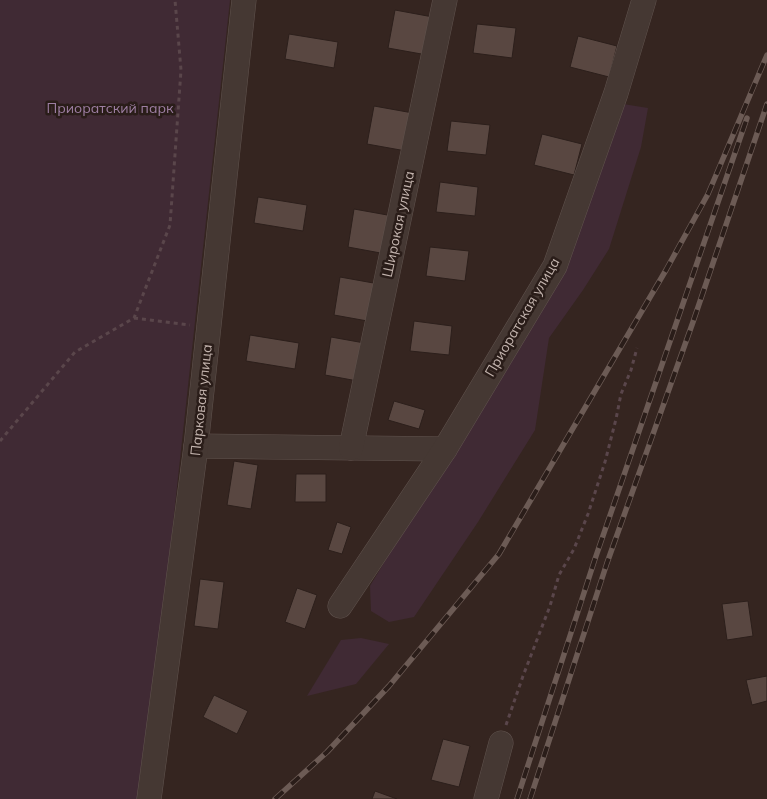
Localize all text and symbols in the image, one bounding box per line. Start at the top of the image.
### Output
park label: Приоратский парк [47,99,174,117]
street label: Широкая улица [378,169,418,279]
street label: Приоратская улица [481,254,563,380]
street label: Парковая улица [186,343,216,457]

